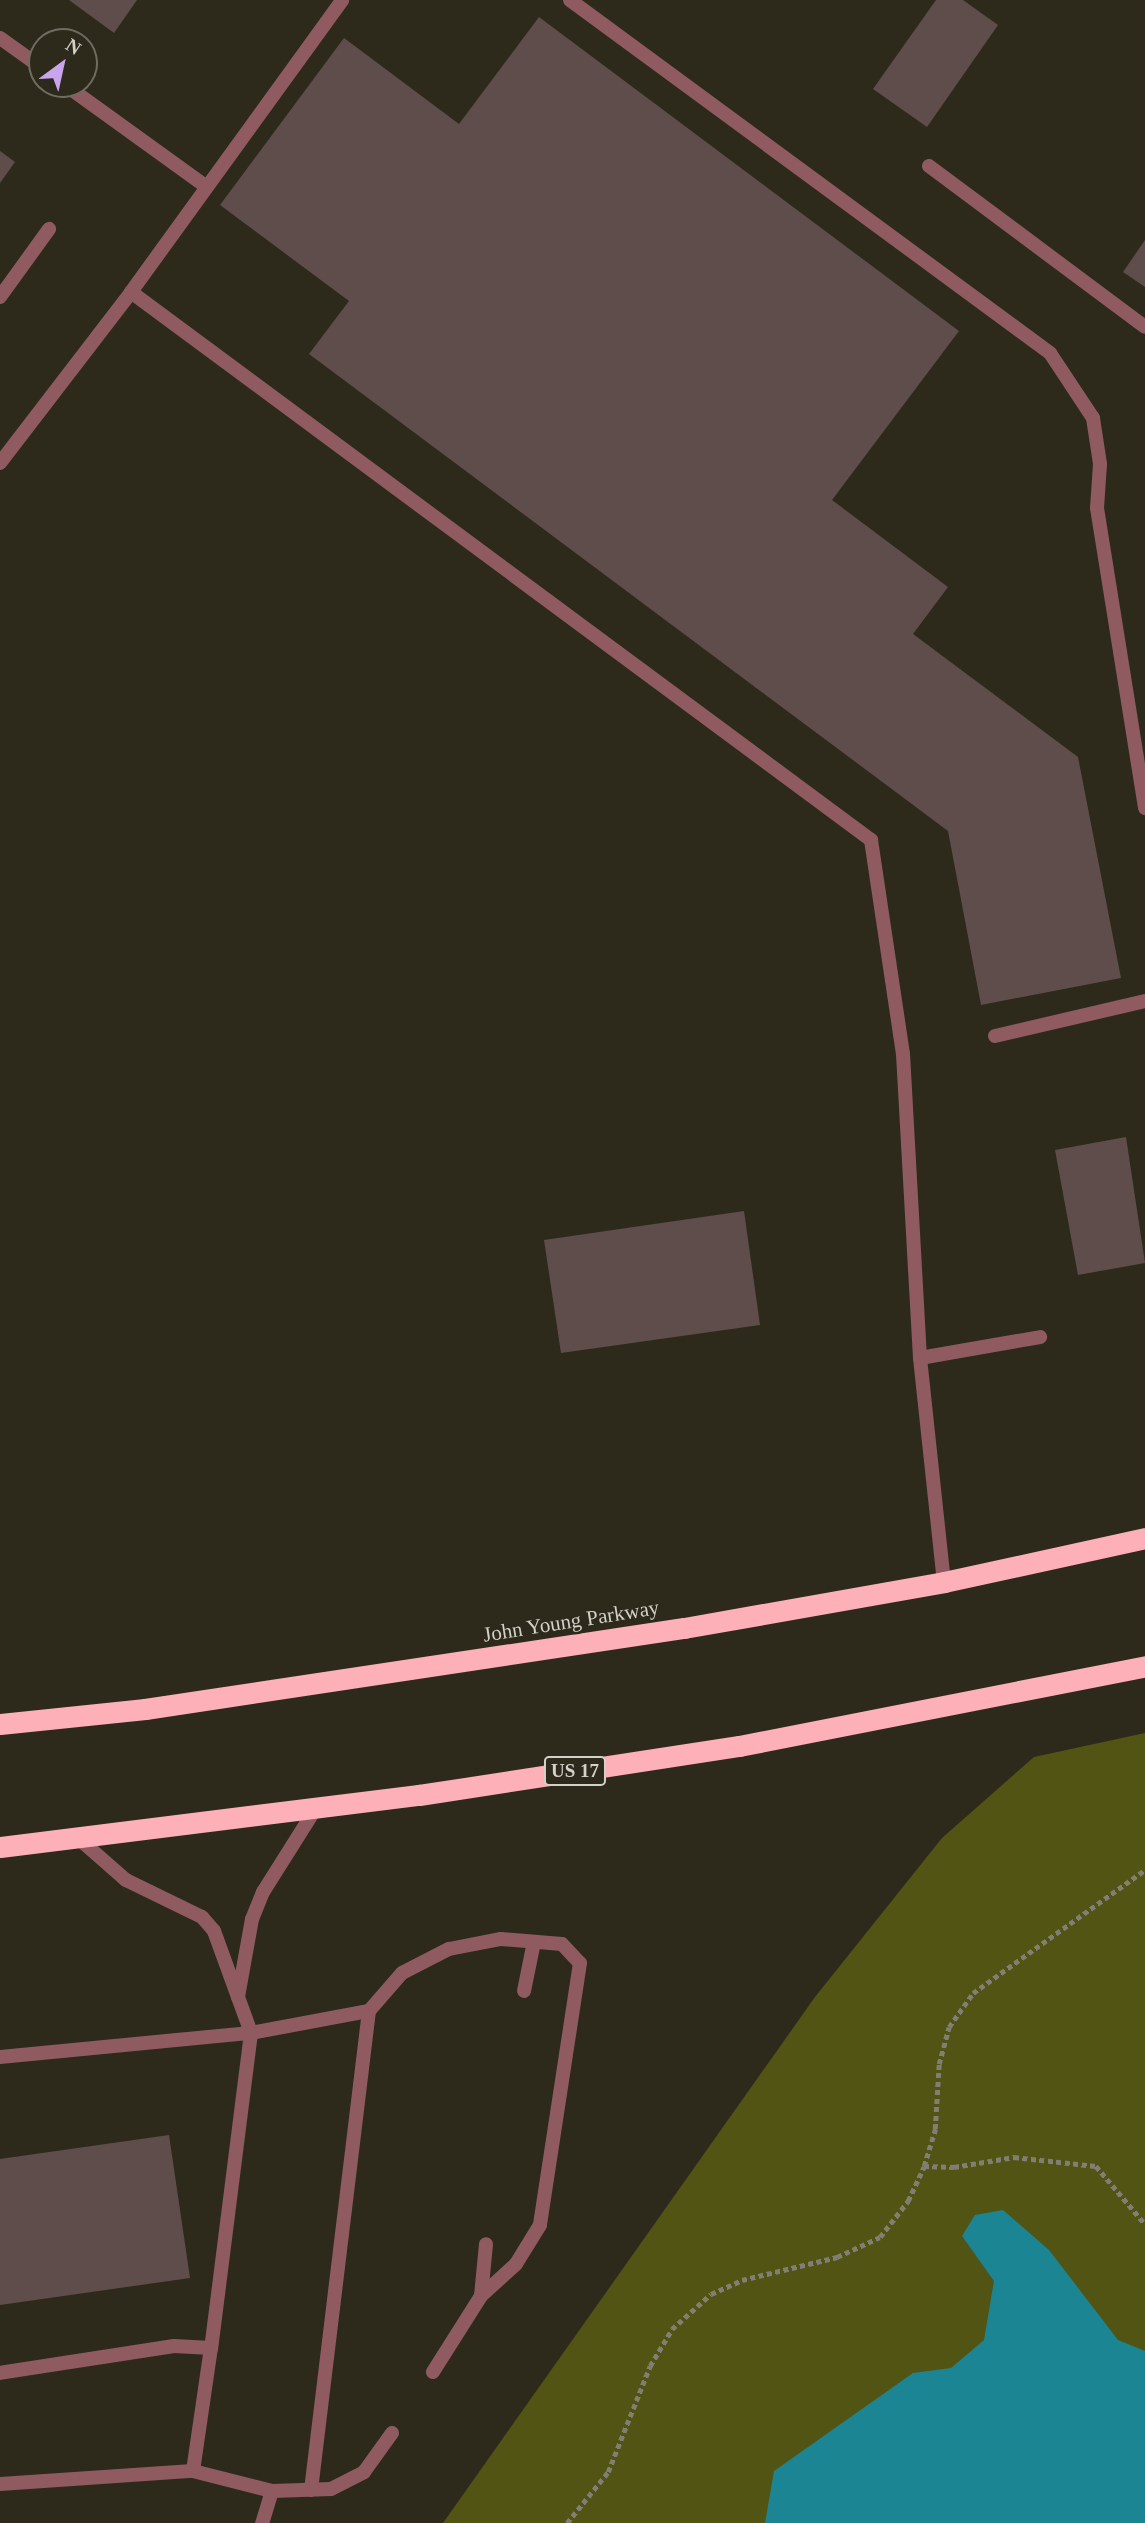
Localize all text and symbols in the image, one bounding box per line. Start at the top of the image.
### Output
north arrow [28,28,98,98]
text: N [62,34,85,59]
street label: John Young Parkway [481,1595,661,1647]
road number: US 17 [544,1756,606,1786]

